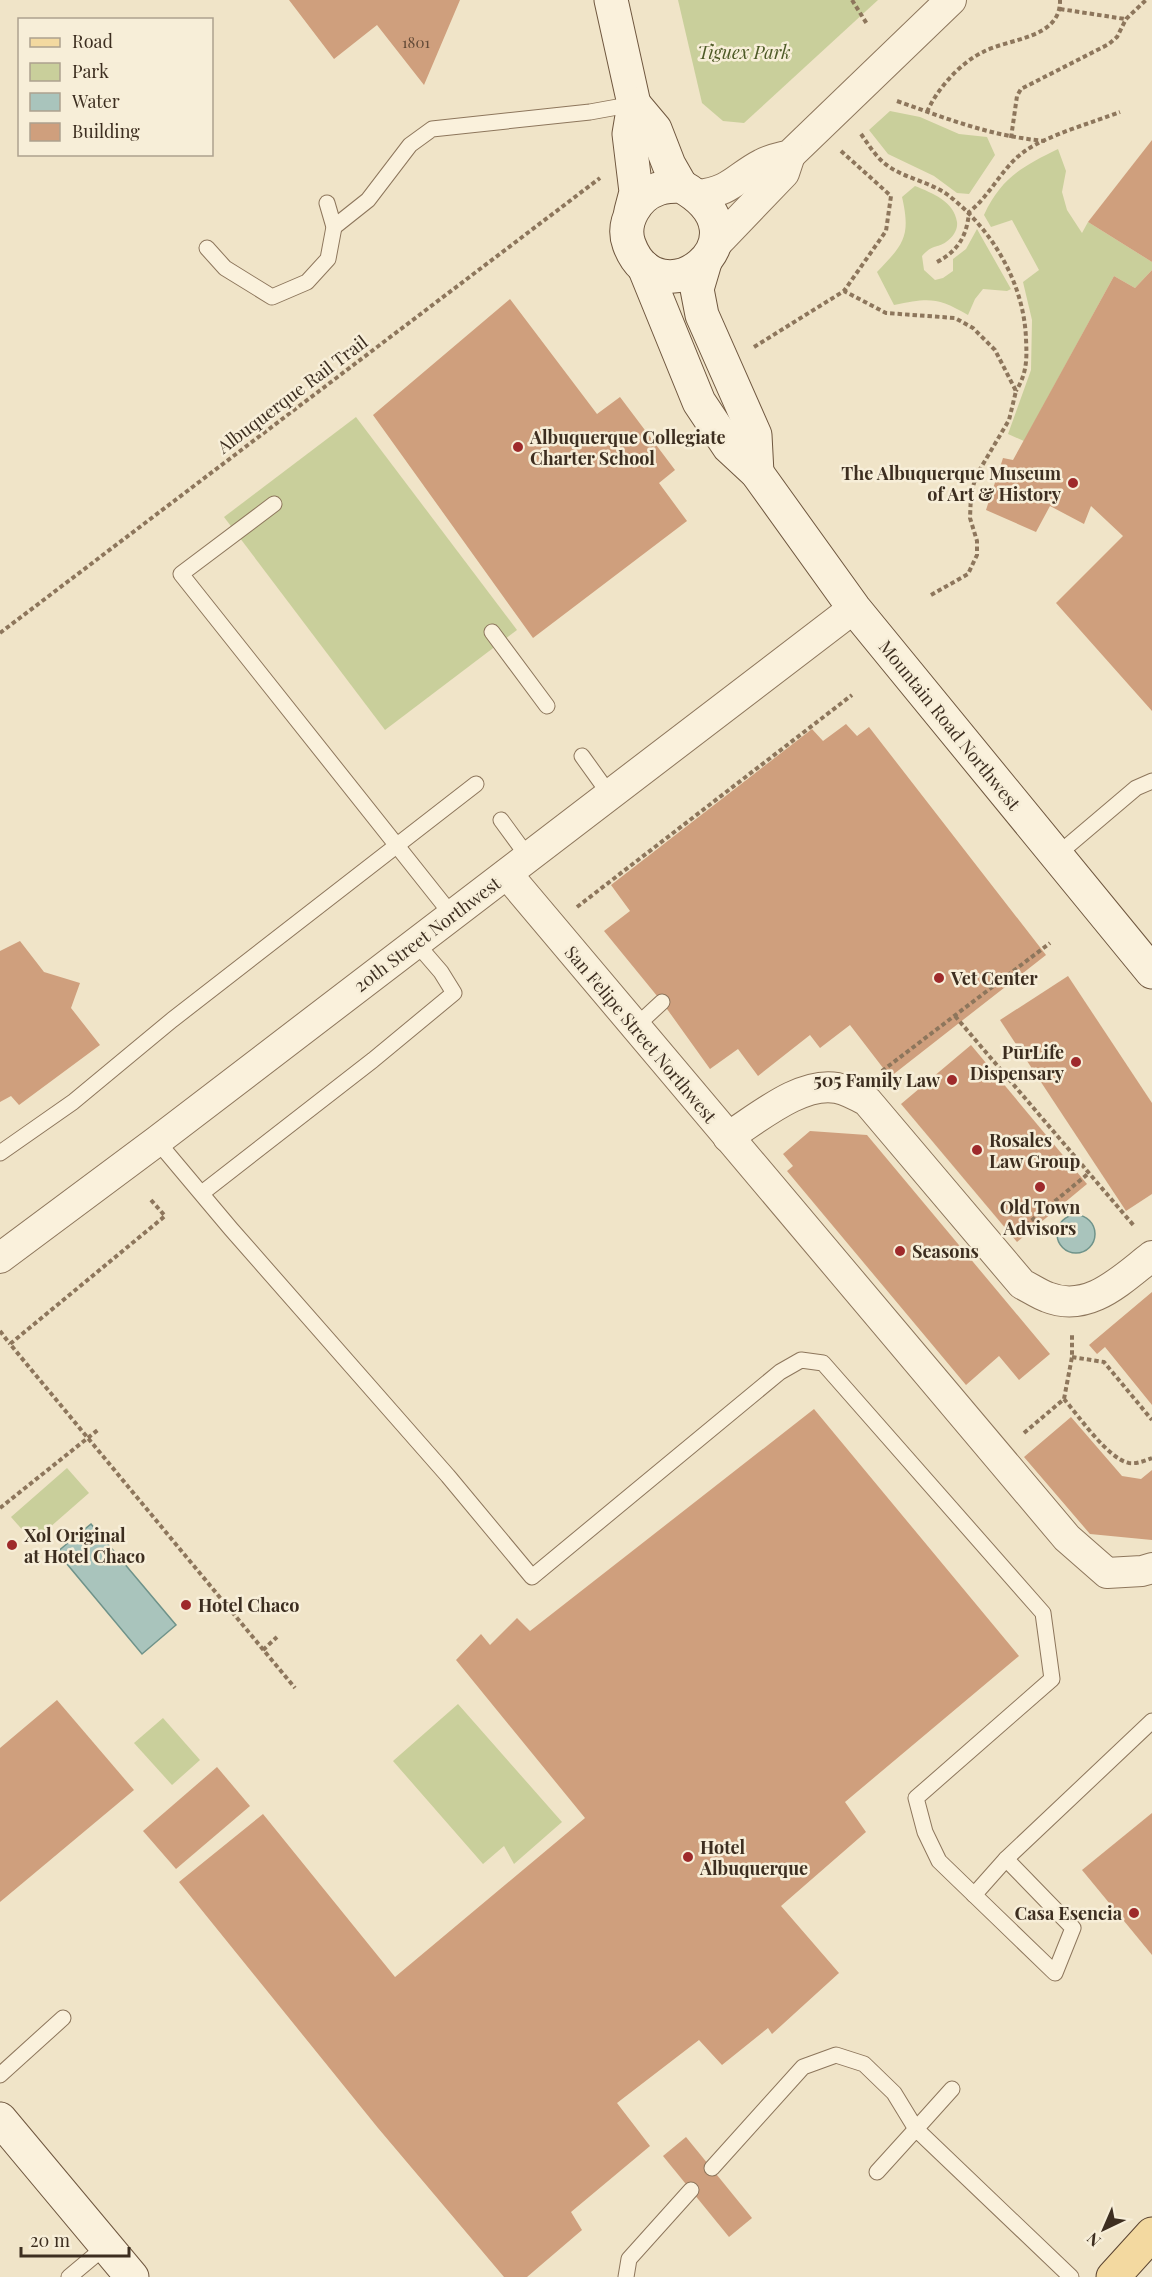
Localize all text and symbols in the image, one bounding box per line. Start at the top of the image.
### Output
legend [18,18,213,156]
text: Road [72,29,113,53]
house number: 1801 [402,32,430,52]
park label: Tiguex Park [697,40,791,64]
text: Park [72,59,109,83]
text: Water [71,89,120,113]
text: Building [72,119,140,143]
street label: Albuquerque Rail Trail [211,330,372,459]
place label: Albuquerque Collegiate Charter School [529,425,726,470]
marker: Albuquerque Collegiate Charter School [511,440,525,454]
place label: The Albuquerque Museum of Art & History [841,461,1062,506]
marker: The Albuquerque Museum of Art & History [1066,476,1080,490]
street label: Mountain Road Northwest [874,635,1026,815]
street label: 20th Street Northwest [349,871,506,997]
street label: San Felipe Street Northwest [560,940,723,1128]
place label: Vet Center [950,966,1038,990]
marker: Vet Center [932,971,946,985]
place label: PūrLife Dispensary [970,1040,1065,1085]
marker: PūrLife Dispensary [1069,1055,1083,1069]
place label: 505 Family Law [813,1068,941,1092]
marker: 505 Family Law [945,1073,959,1087]
place label: Rosales Law Group [989,1128,1080,1173]
marker: Rosales Law Group [970,1143,984,1157]
marker: Old Town Advisors [1033,1180,1047,1194]
place label: Old Town Advisors [1000,1195,1080,1240]
place label: Seasons [912,1239,979,1263]
marker: Seasons [893,1244,907,1258]
place label: Xol Original at Hotel Chaco [24,1523,145,1568]
marker: Xol Original at Hotel Chaco [5,1538,19,1552]
place label: Hotel Chaco [198,1593,299,1617]
marker: Hotel Chaco [179,1598,193,1612]
place label: Hotel Albuquerque [699,1835,808,1880]
marker: Hotel Albuquerque [681,1850,695,1864]
place label: Casa Esencia [1015,1901,1123,1925]
marker: Casa Esencia [1127,1906,1141,1920]
north arrow [1074,2199,1134,2259]
scale bar [21,2220,129,2258]
text: 20 m [30,2228,70,2252]
text: N [1081,2228,1105,2252]

